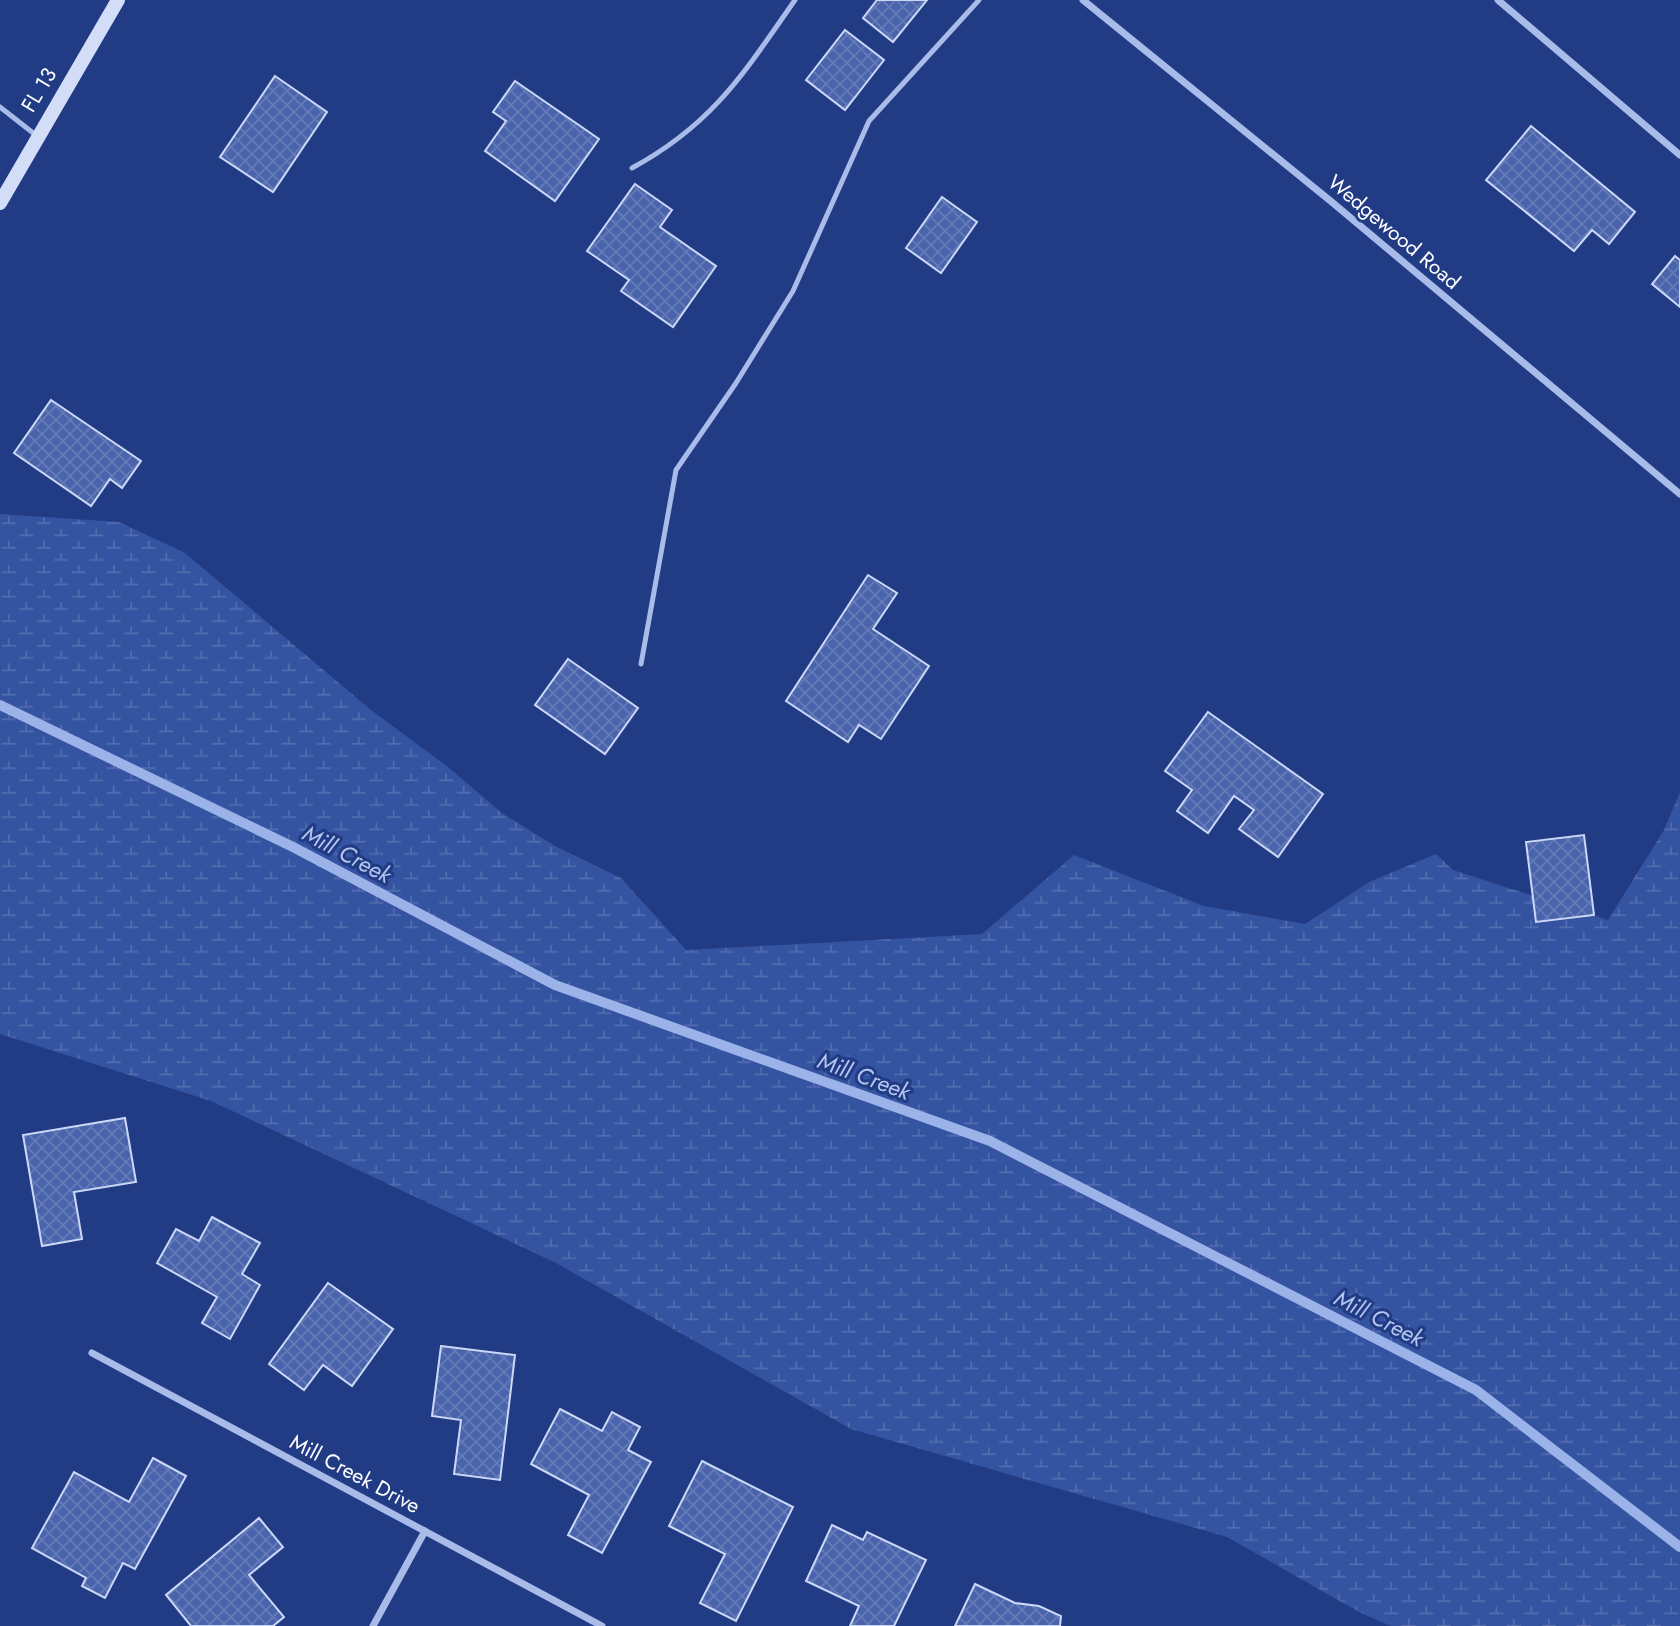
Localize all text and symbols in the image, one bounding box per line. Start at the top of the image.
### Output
street label: FL 13 [14,62,64,118]
street label: Wedgewood Road [1321,168,1467,296]
water label: Mill Creek [296,816,399,892]
water label: Mill Creek [813,1044,916,1109]
water label: Mill Creek [1328,1281,1431,1356]
street label: Mill Creek Drive [285,1427,426,1521]

